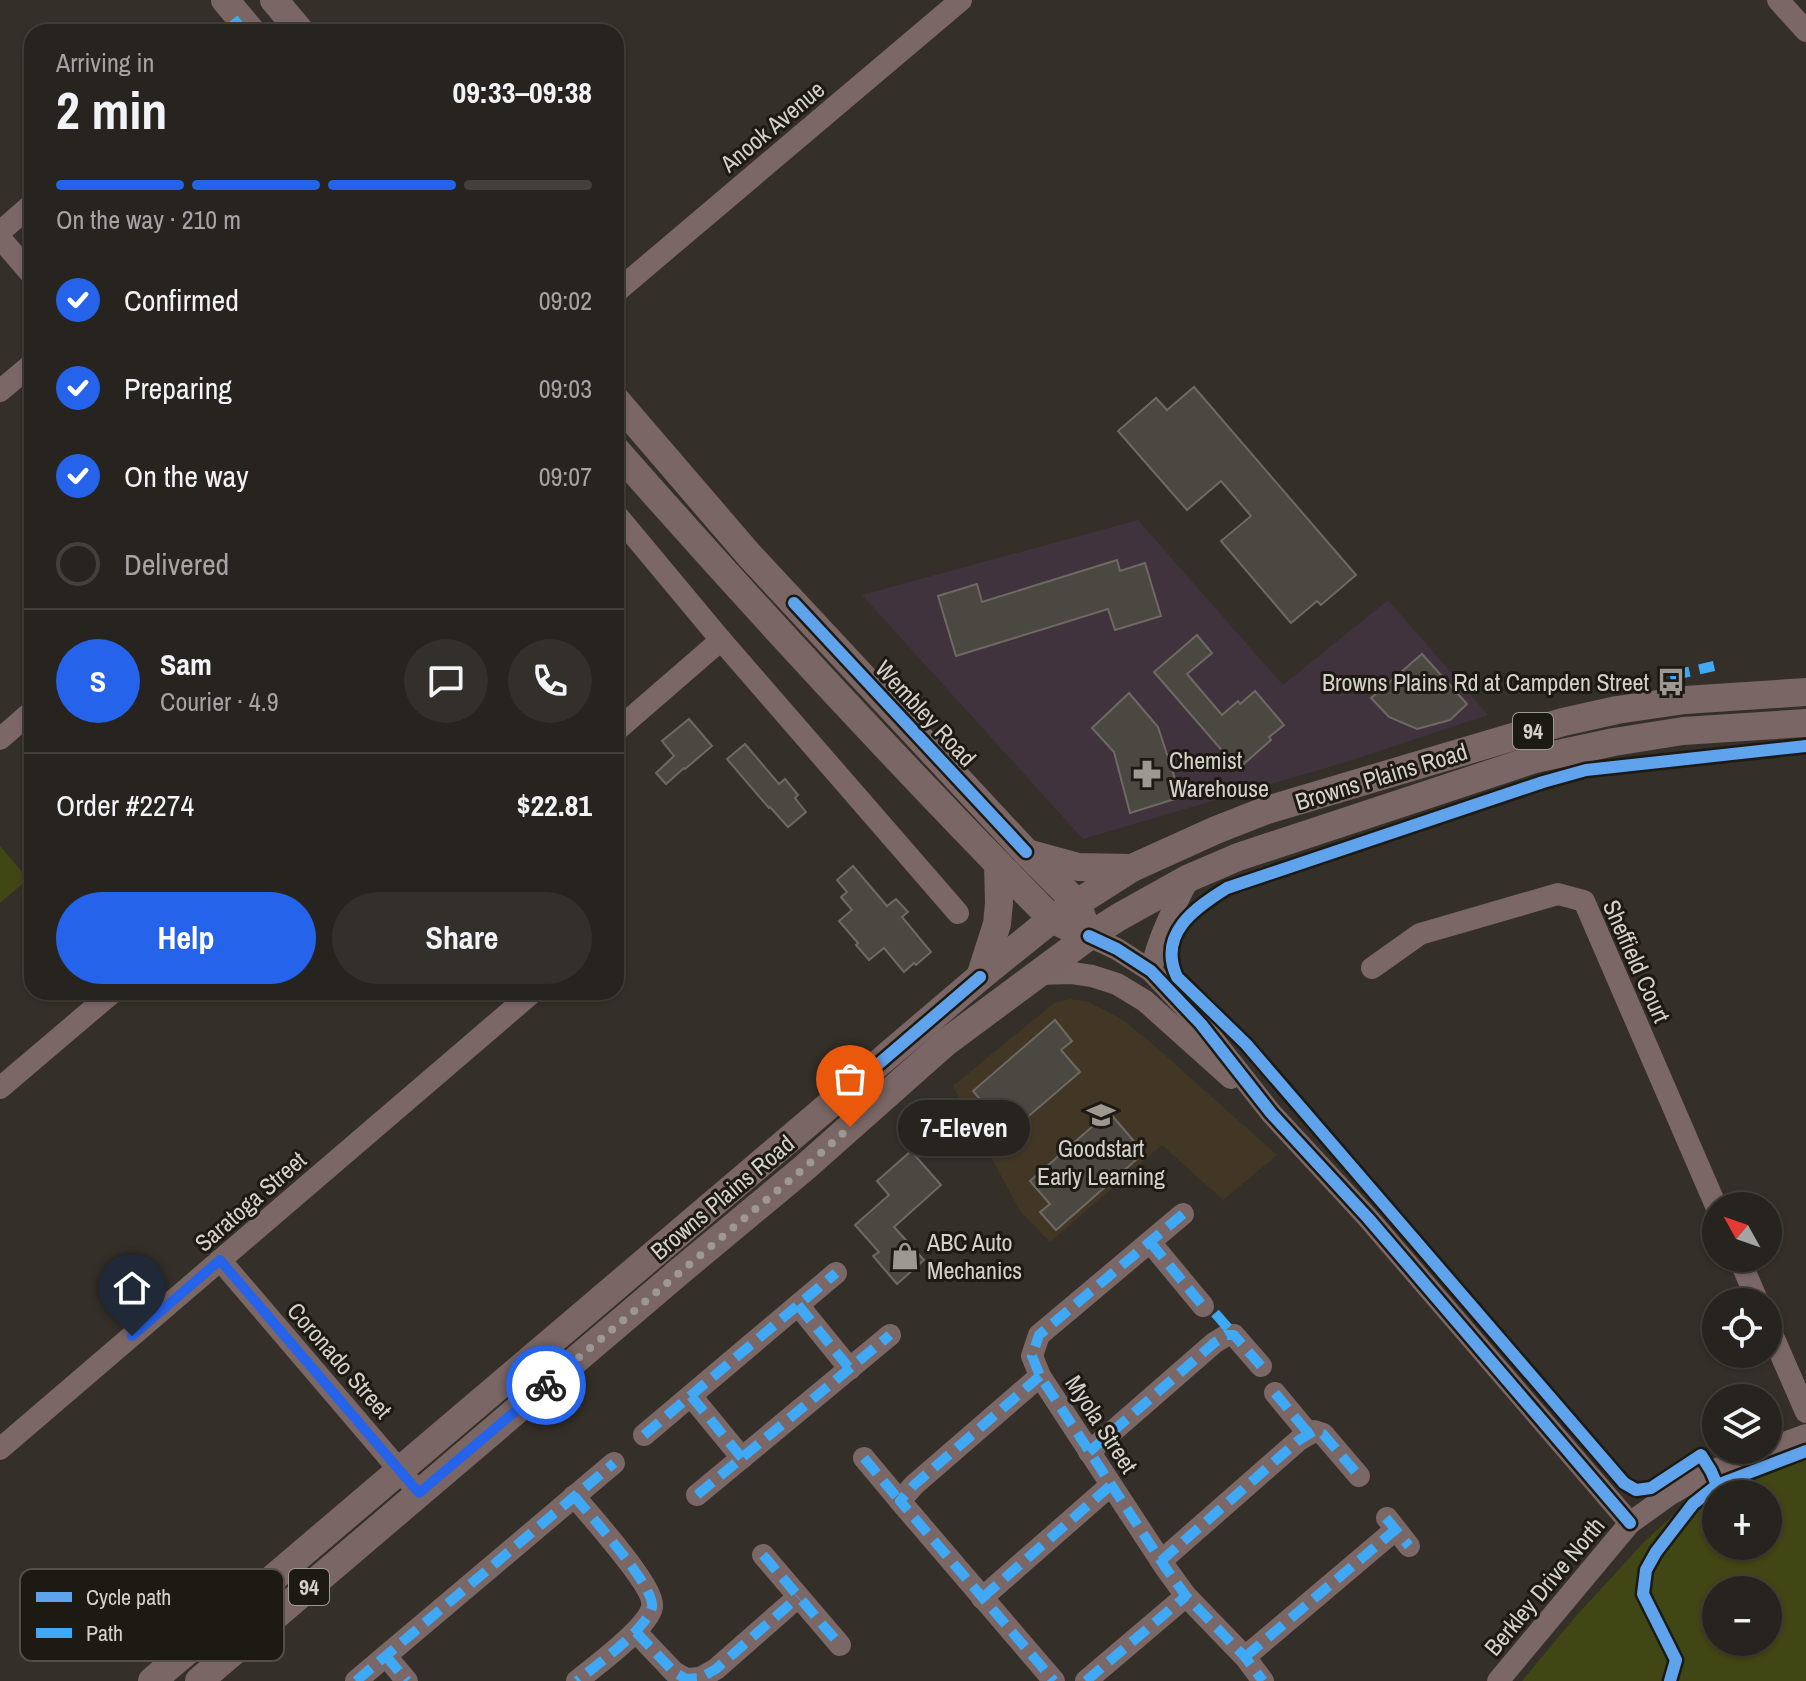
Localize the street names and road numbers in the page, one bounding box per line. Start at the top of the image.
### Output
street label: Anook Avenue [712,73,831,180]
street label: Wembley Road [869,653,983,773]
road number: 94 [1513,713,1553,749]
street label: Browns Plains Road [1291,735,1471,817]
street label: Sheffield Court [1596,895,1678,1028]
street label: Browns Plains Road [643,1127,801,1267]
street label: Saratoga Street [187,1143,313,1258]
street label: Coronado Street [281,1295,400,1425]
street label: Myola Street [1058,1369,1146,1479]
street label: Berkley Drive North [1477,1510,1611,1662]
road number: 94 [289,1569,329,1605]

